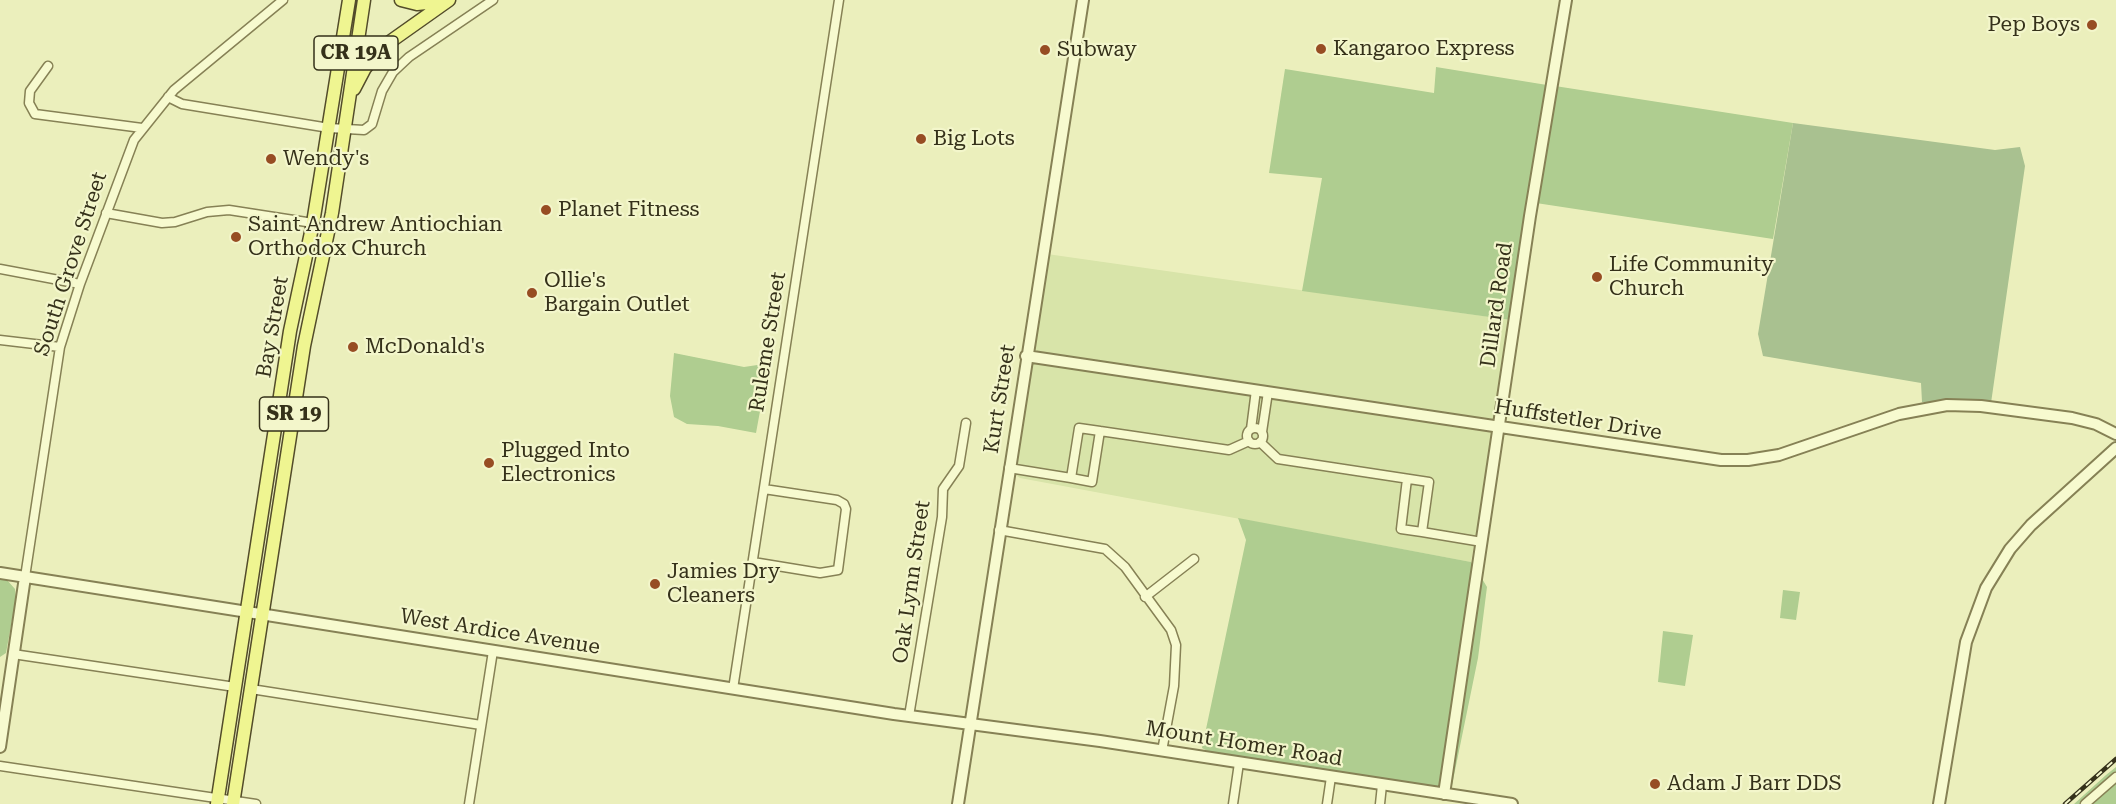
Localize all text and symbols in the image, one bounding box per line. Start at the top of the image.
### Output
place label: Pep Boys [1988,12,2080,38]
marker: Pep Boys [2085,18,2099,32]
road number: CR 19A [314,36,398,70]
place label: Kangaroo Express [1333,36,1514,62]
place label: Subway [1057,37,1137,63]
marker: Kangaroo Express [1314,42,1328,56]
marker: Subway [1038,43,1052,57]
place label: Big Lots [933,126,1015,152]
marker: Big Lots [914,132,928,146]
place label: Wendy's [283,146,369,172]
marker: Wendy's [264,152,278,166]
street label: South Grove Street [29,169,113,359]
place label: Planet Fitness [558,197,699,223]
marker: Planet Fitness [539,203,553,217]
place label: Saint Andrew Antiochian Orthodox Church [248,212,503,262]
marker: Saint Andrew Antiochian Orthodox Church [229,230,243,244]
street label: Dillard Road [1476,241,1518,369]
place label: Life Community Church [1609,252,1774,302]
place label: Ollie's Bargain Outlet [544,268,690,318]
street label: Ruleme Street [744,270,792,414]
marker: Life Community Church [1590,270,1604,284]
street label: Bay Street [252,274,294,380]
marker: Ollie's Bargain Outlet [525,286,539,300]
place label: McDonald's [365,334,485,360]
marker: McDonald's [346,340,360,354]
street label: Kurt Street [979,343,1021,455]
street label: Huffstetler Drive [1492,394,1664,446]
road number: SR 19 [260,397,328,431]
place label: Plugged Into Electronics [501,438,630,488]
marker: Plugged Into Electronics [482,456,496,470]
street label: Oak Lynn Street [888,499,936,665]
place label: Jamies Dry Cleaners [667,559,780,609]
marker: Jamies Dry Cleaners [648,577,662,591]
street label: West Ardice Avenue [398,604,602,660]
street label: Mount Homer Road [1144,716,1344,772]
place label: Adam J Barr DDS [1667,771,1842,797]
marker: Adam J Barr DDS [1648,777,1662,791]

